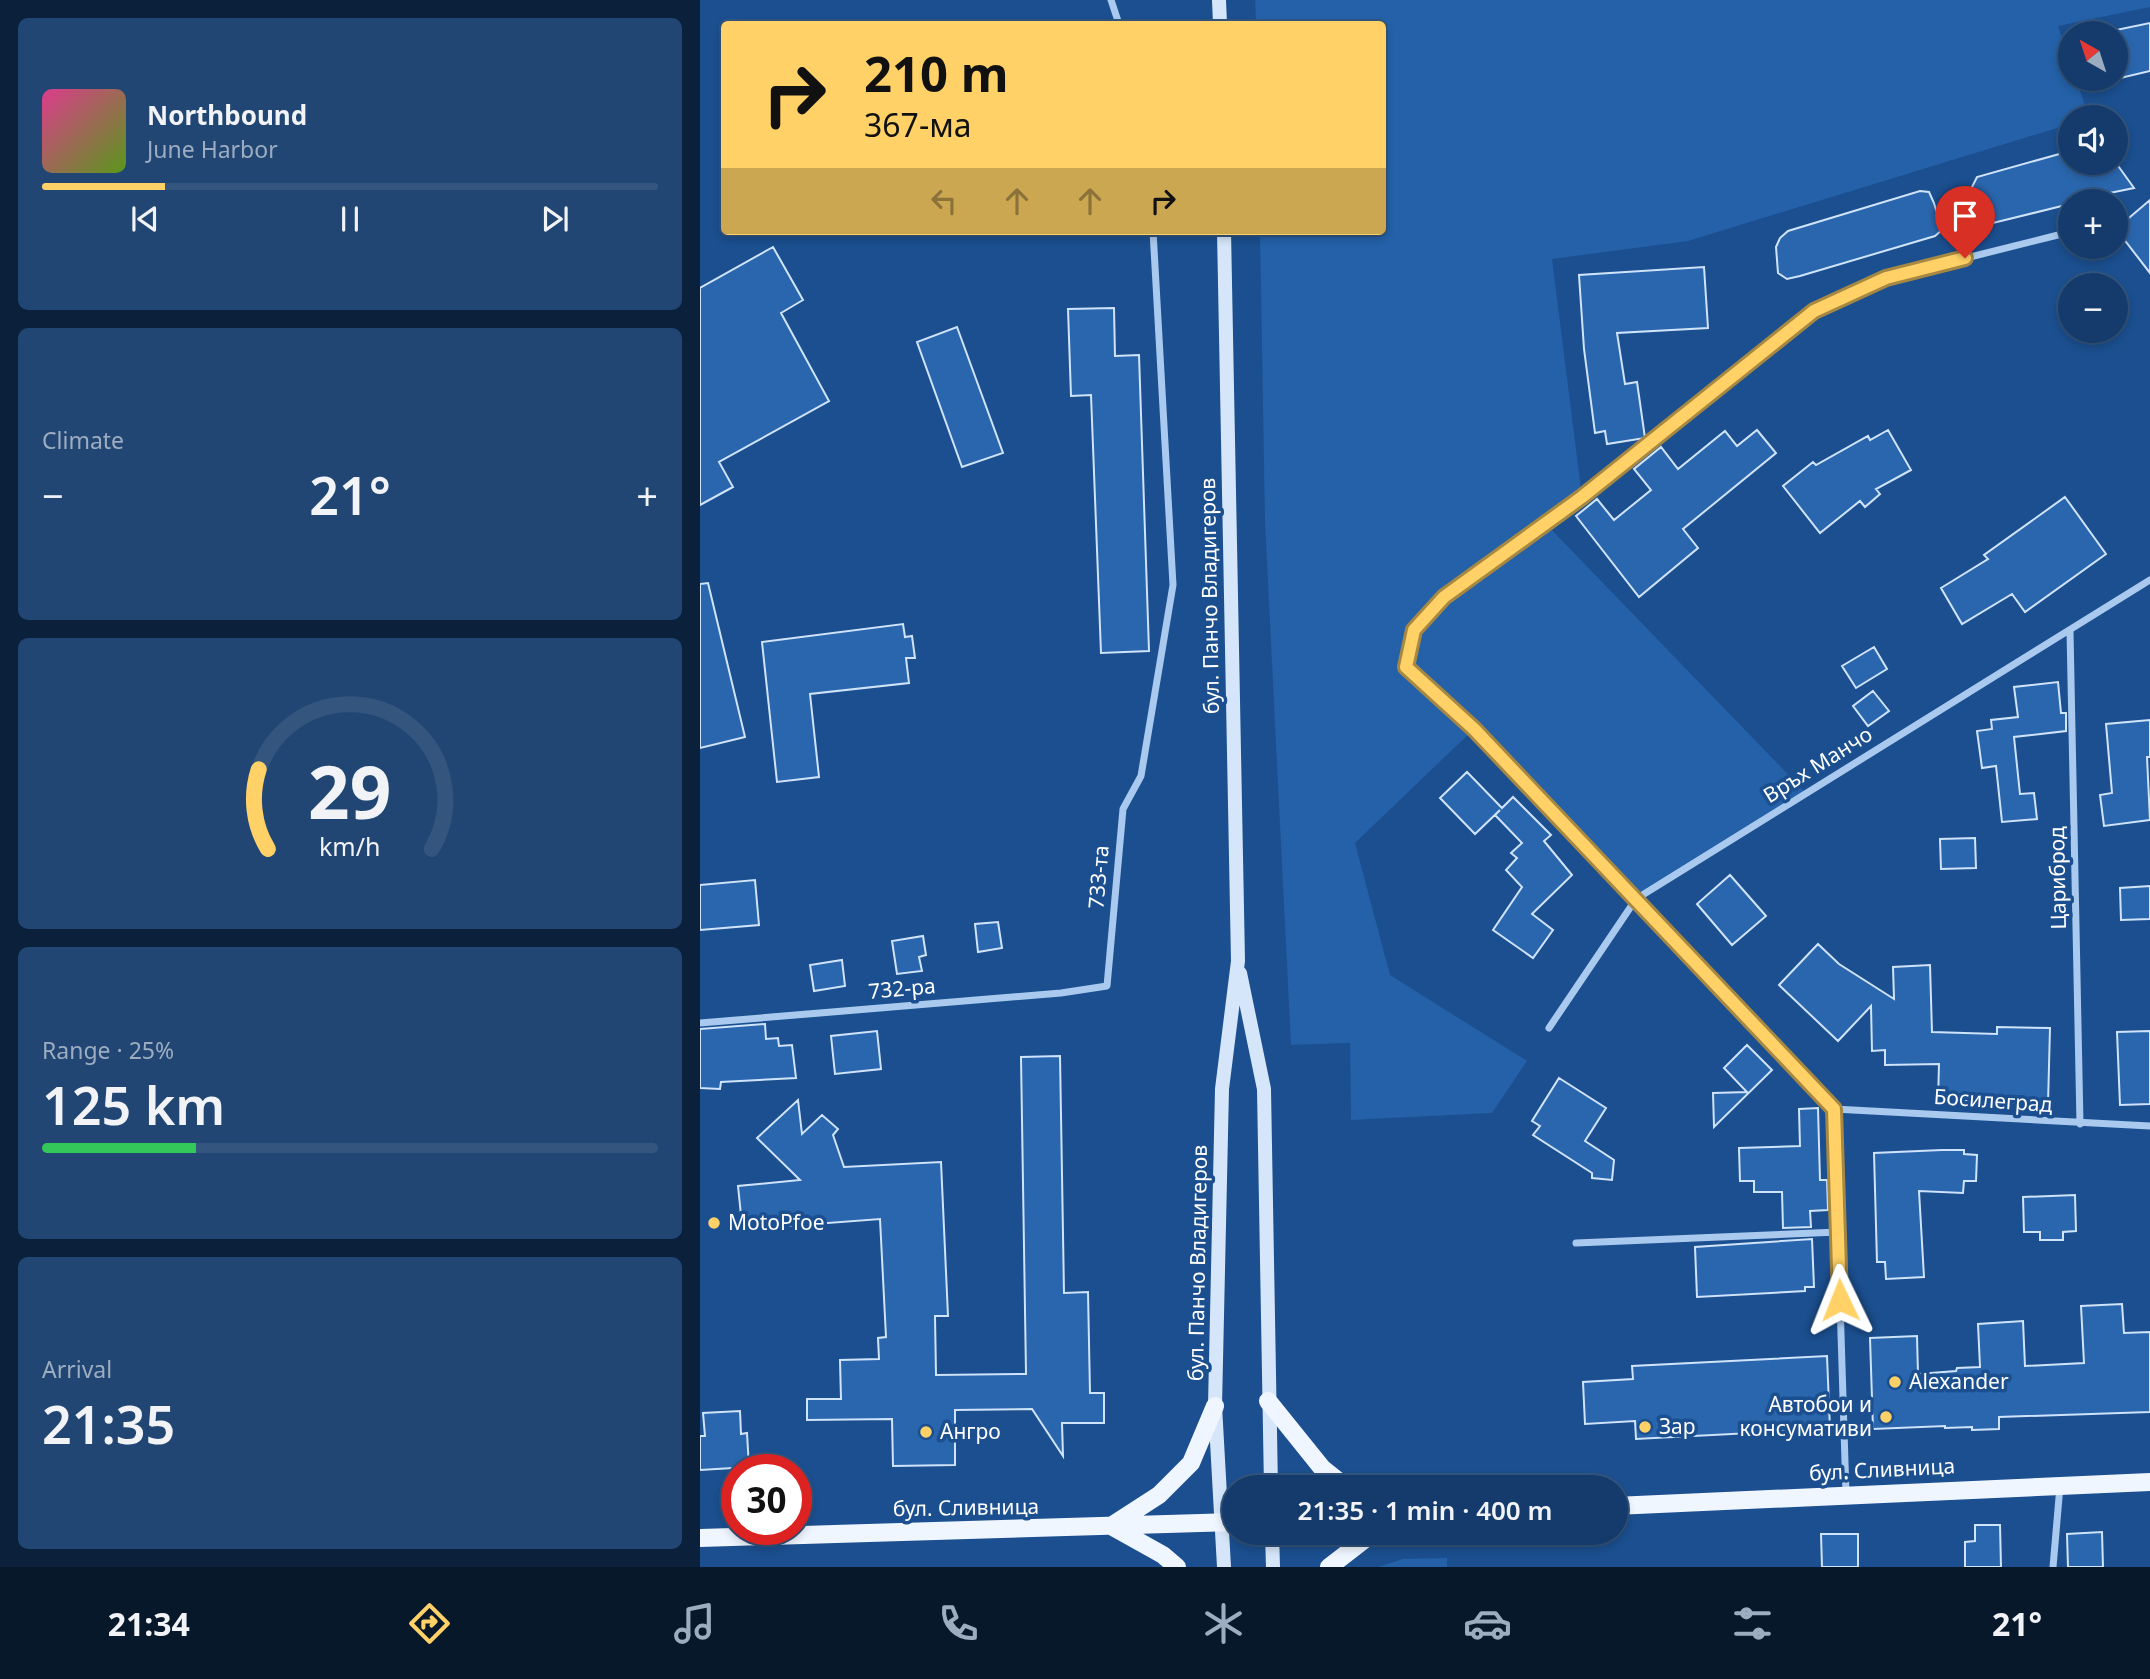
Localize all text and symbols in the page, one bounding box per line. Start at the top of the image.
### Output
north arrow [2058,21,2128,91]
map controls [2058,21,2128,343]
text: 210 m [864,40,1009,106]
icon: right [749,49,840,140]
text: Northbound [147,97,307,133]
text: 367-ма [864,103,972,146]
button: sound [2058,105,2128,175]
text: June Harbor [147,133,278,165]
icon: left [925,182,963,220]
icon: ahead [998,182,1036,220]
icon: ahead [1071,182,1109,220]
icon: right [1144,182,1182,220]
pin [1935,186,1995,258]
button: + [2058,189,2128,259]
icon: arrive [1946,197,1984,235]
icon: previous [126,200,164,238]
icon: pause [331,200,369,238]
icon: next [536,200,574,238]
button: − [2058,273,2128,343]
text: Climate [42,424,124,456]
text: 21° [309,459,391,530]
text: − [42,469,64,521]
text: + [636,469,658,521]
street label: бул. Панчо Владигеров [1193,478,1225,714]
street label: Връх Манчо [1758,720,1877,809]
text: 29 [308,742,392,841]
street label: Цариброд [2042,826,2072,930]
text: km/h [319,829,381,863]
street label: 733-та [1081,844,1115,910]
street label: 732-ра [867,971,937,1005]
text: Range · 25% [42,1034,174,1066]
text: 125 km [42,1069,225,1140]
street label: Босилеград [1933,1082,2054,1118]
street label: бул. Панчо Владигеров [1181,1145,1213,1381]
place label: MotoPfoe [728,1208,825,1236]
marker: MotoPfoe [706,1215,722,1231]
position arrow [1803,1263,1877,1337]
text: Arrival [42,1353,112,1385]
place label: Alexander [1909,1367,2009,1395]
marker: Alexander [1887,1374,1903,1390]
text: 21:35 [42,1388,175,1459]
place label: Автобои и консумативи [1740,1390,1872,1442]
marker: Автобои и консумативи [1878,1409,1894,1425]
place label: Зар [1659,1412,1696,1440]
place label: Ангро [940,1417,1001,1445]
marker: Зар [1637,1419,1653,1435]
marker: Ангро [918,1424,934,1440]
street label: бул. Сливница [1808,1451,1956,1487]
speed limit sign: 30 [721,1454,812,1545]
street label: бул. Сливница [893,1492,1039,1522]
text: 21:35 · 1 min · 400 m [1298,1492,1552,1528]
icon: directions [405,1599,454,1648]
icon: music [670,1599,719,1648]
icon: phone [934,1599,983,1648]
icon: climate [1199,1599,1248,1648]
icon: car [1463,1599,1512,1648]
icon: filters [1728,1599,1777,1648]
text: 21:34 [108,1602,190,1645]
text: 21° [1992,1602,2042,1645]

